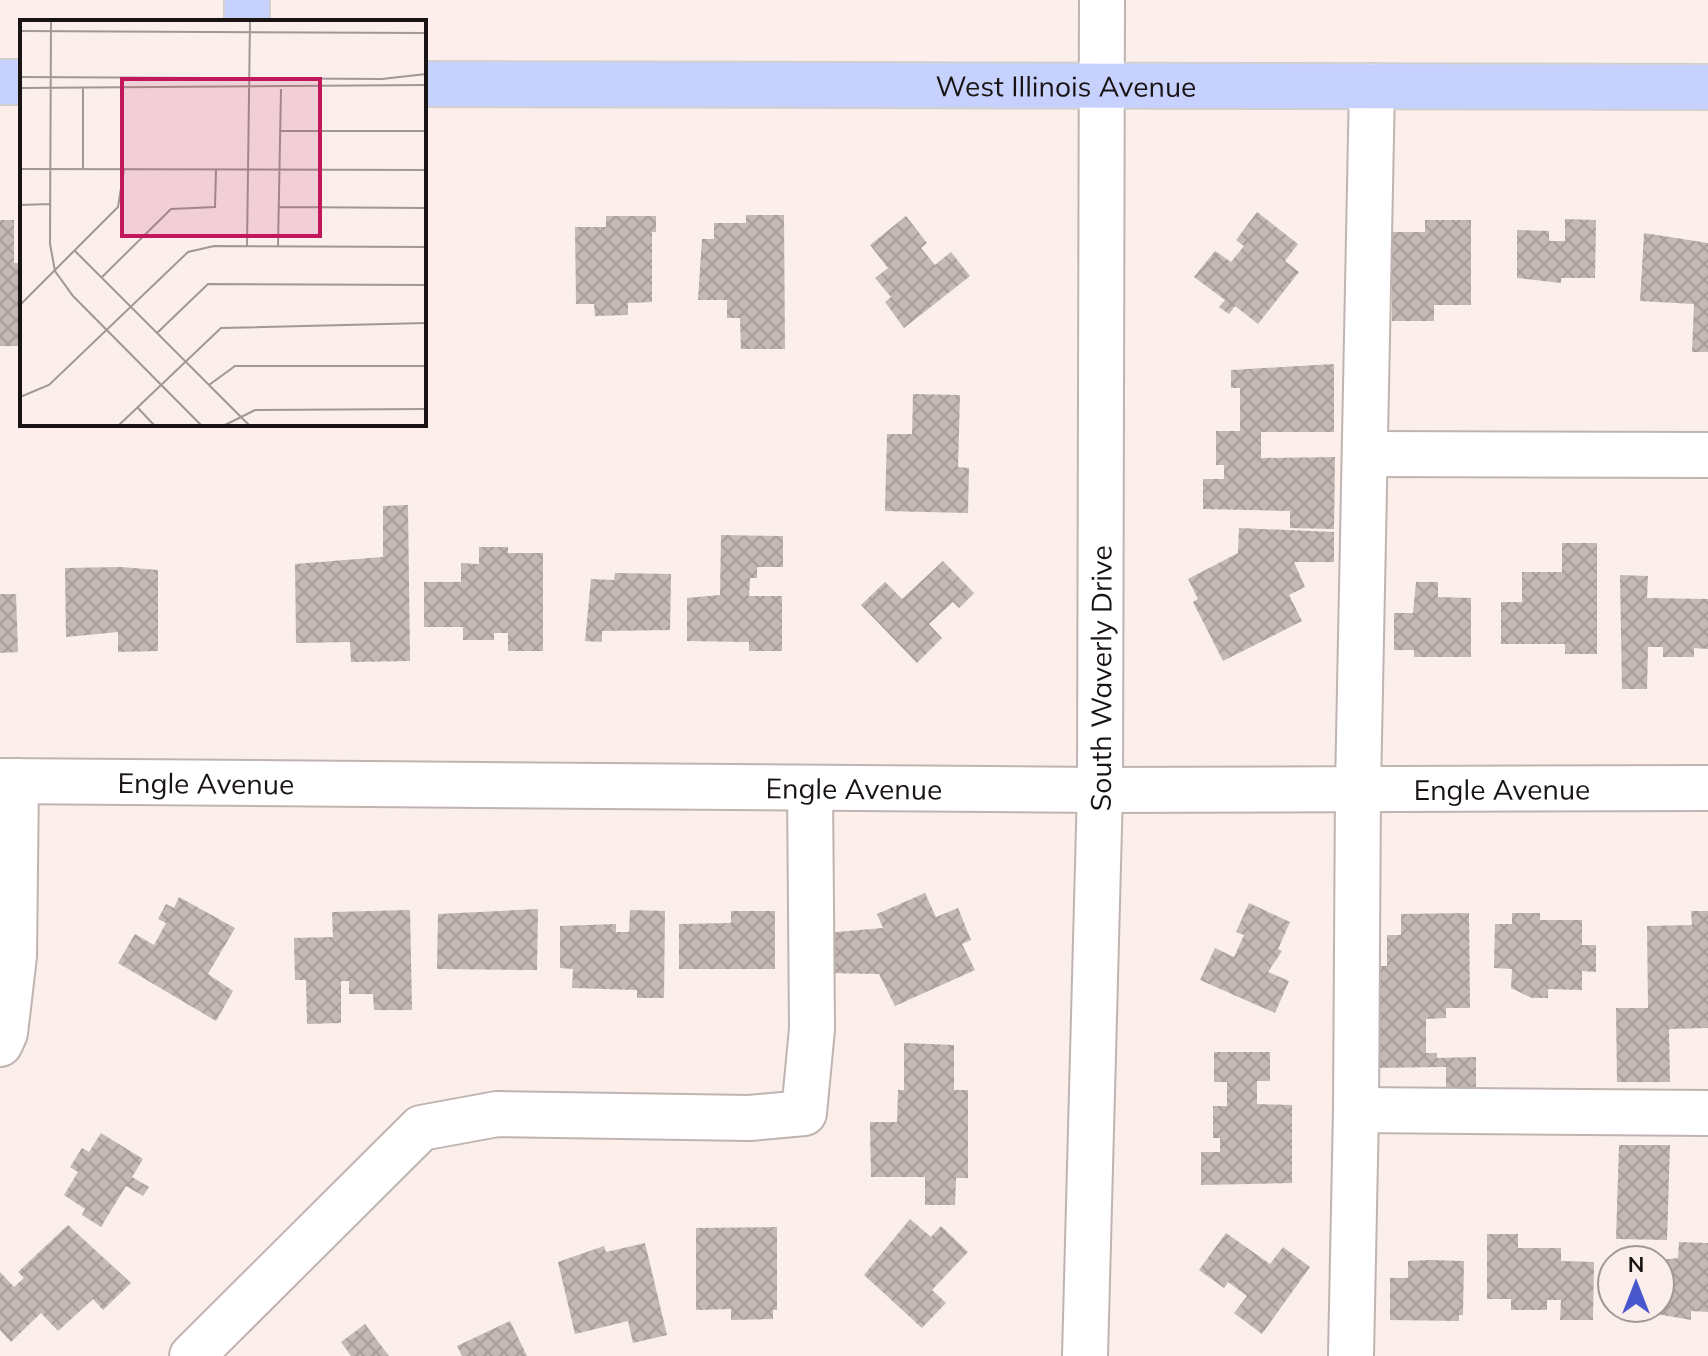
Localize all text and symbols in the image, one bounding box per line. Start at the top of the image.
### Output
inset map [20,20,426,426]
street label: West Illinois Avenue [936,68,1196,103]
street label: South Waverly Drive [1082,545,1118,812]
street label: Engle Avenue [118,764,294,801]
street label: Engle Avenue [766,770,942,806]
street label: Engle Avenue [1414,771,1590,806]
north arrow [1596,1244,1676,1324]
text: N [1628,1250,1644,1278]

